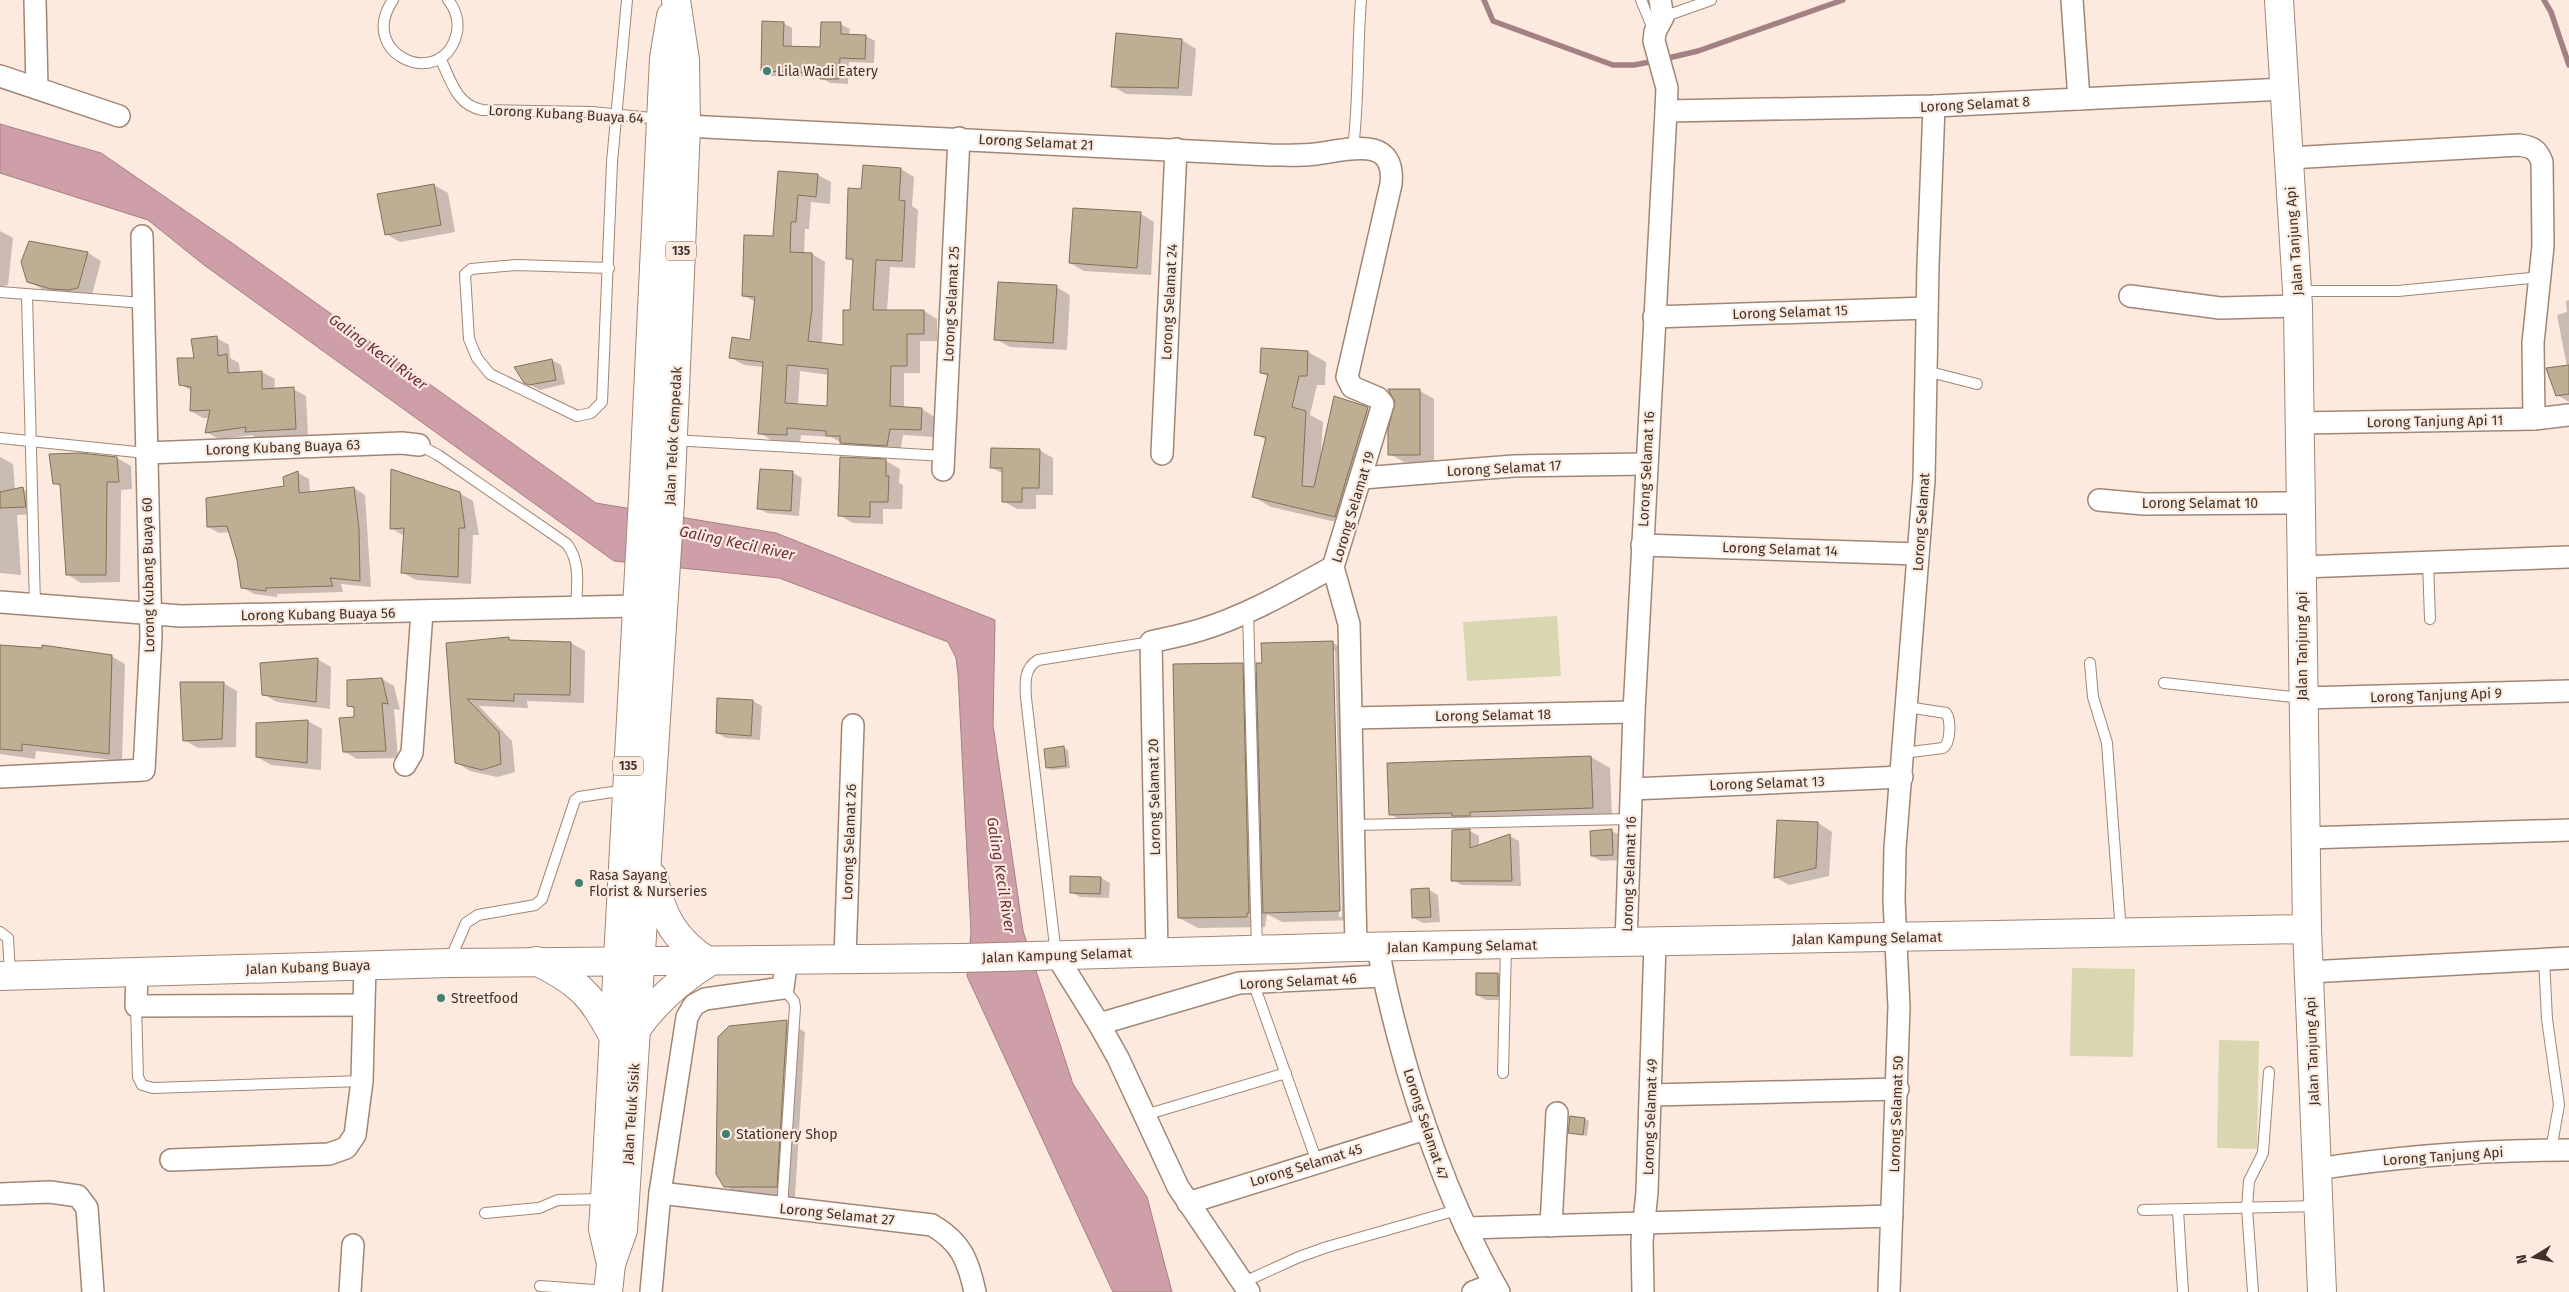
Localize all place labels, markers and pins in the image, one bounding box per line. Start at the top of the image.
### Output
place label: Lila Wadi Eatery [777,63,878,80]
marker: Lila Wadi Eatery [761,65,773,77]
place label: Rasa Sayang Florist & Nurseries [589,867,708,900]
marker: Rasa Sayang Florist & Nurseries [573,877,585,889]
place label: Streetfood [451,990,518,1007]
marker: Streetfood [435,992,447,1004]
place label: Stationery Shop [736,1126,838,1143]
marker: Stationery Shop [720,1128,732,1140]

